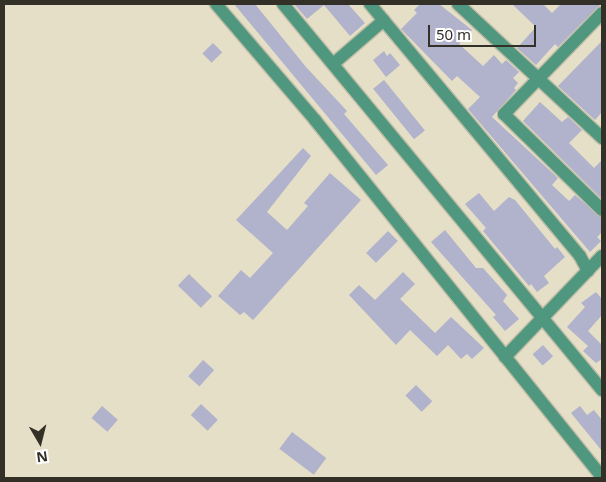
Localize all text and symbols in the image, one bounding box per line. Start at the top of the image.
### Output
scale bar [431,15,538,47]
text: 50 m [436,24,471,44]
north arrow [15,417,65,467]
text: N [35,447,49,468]

